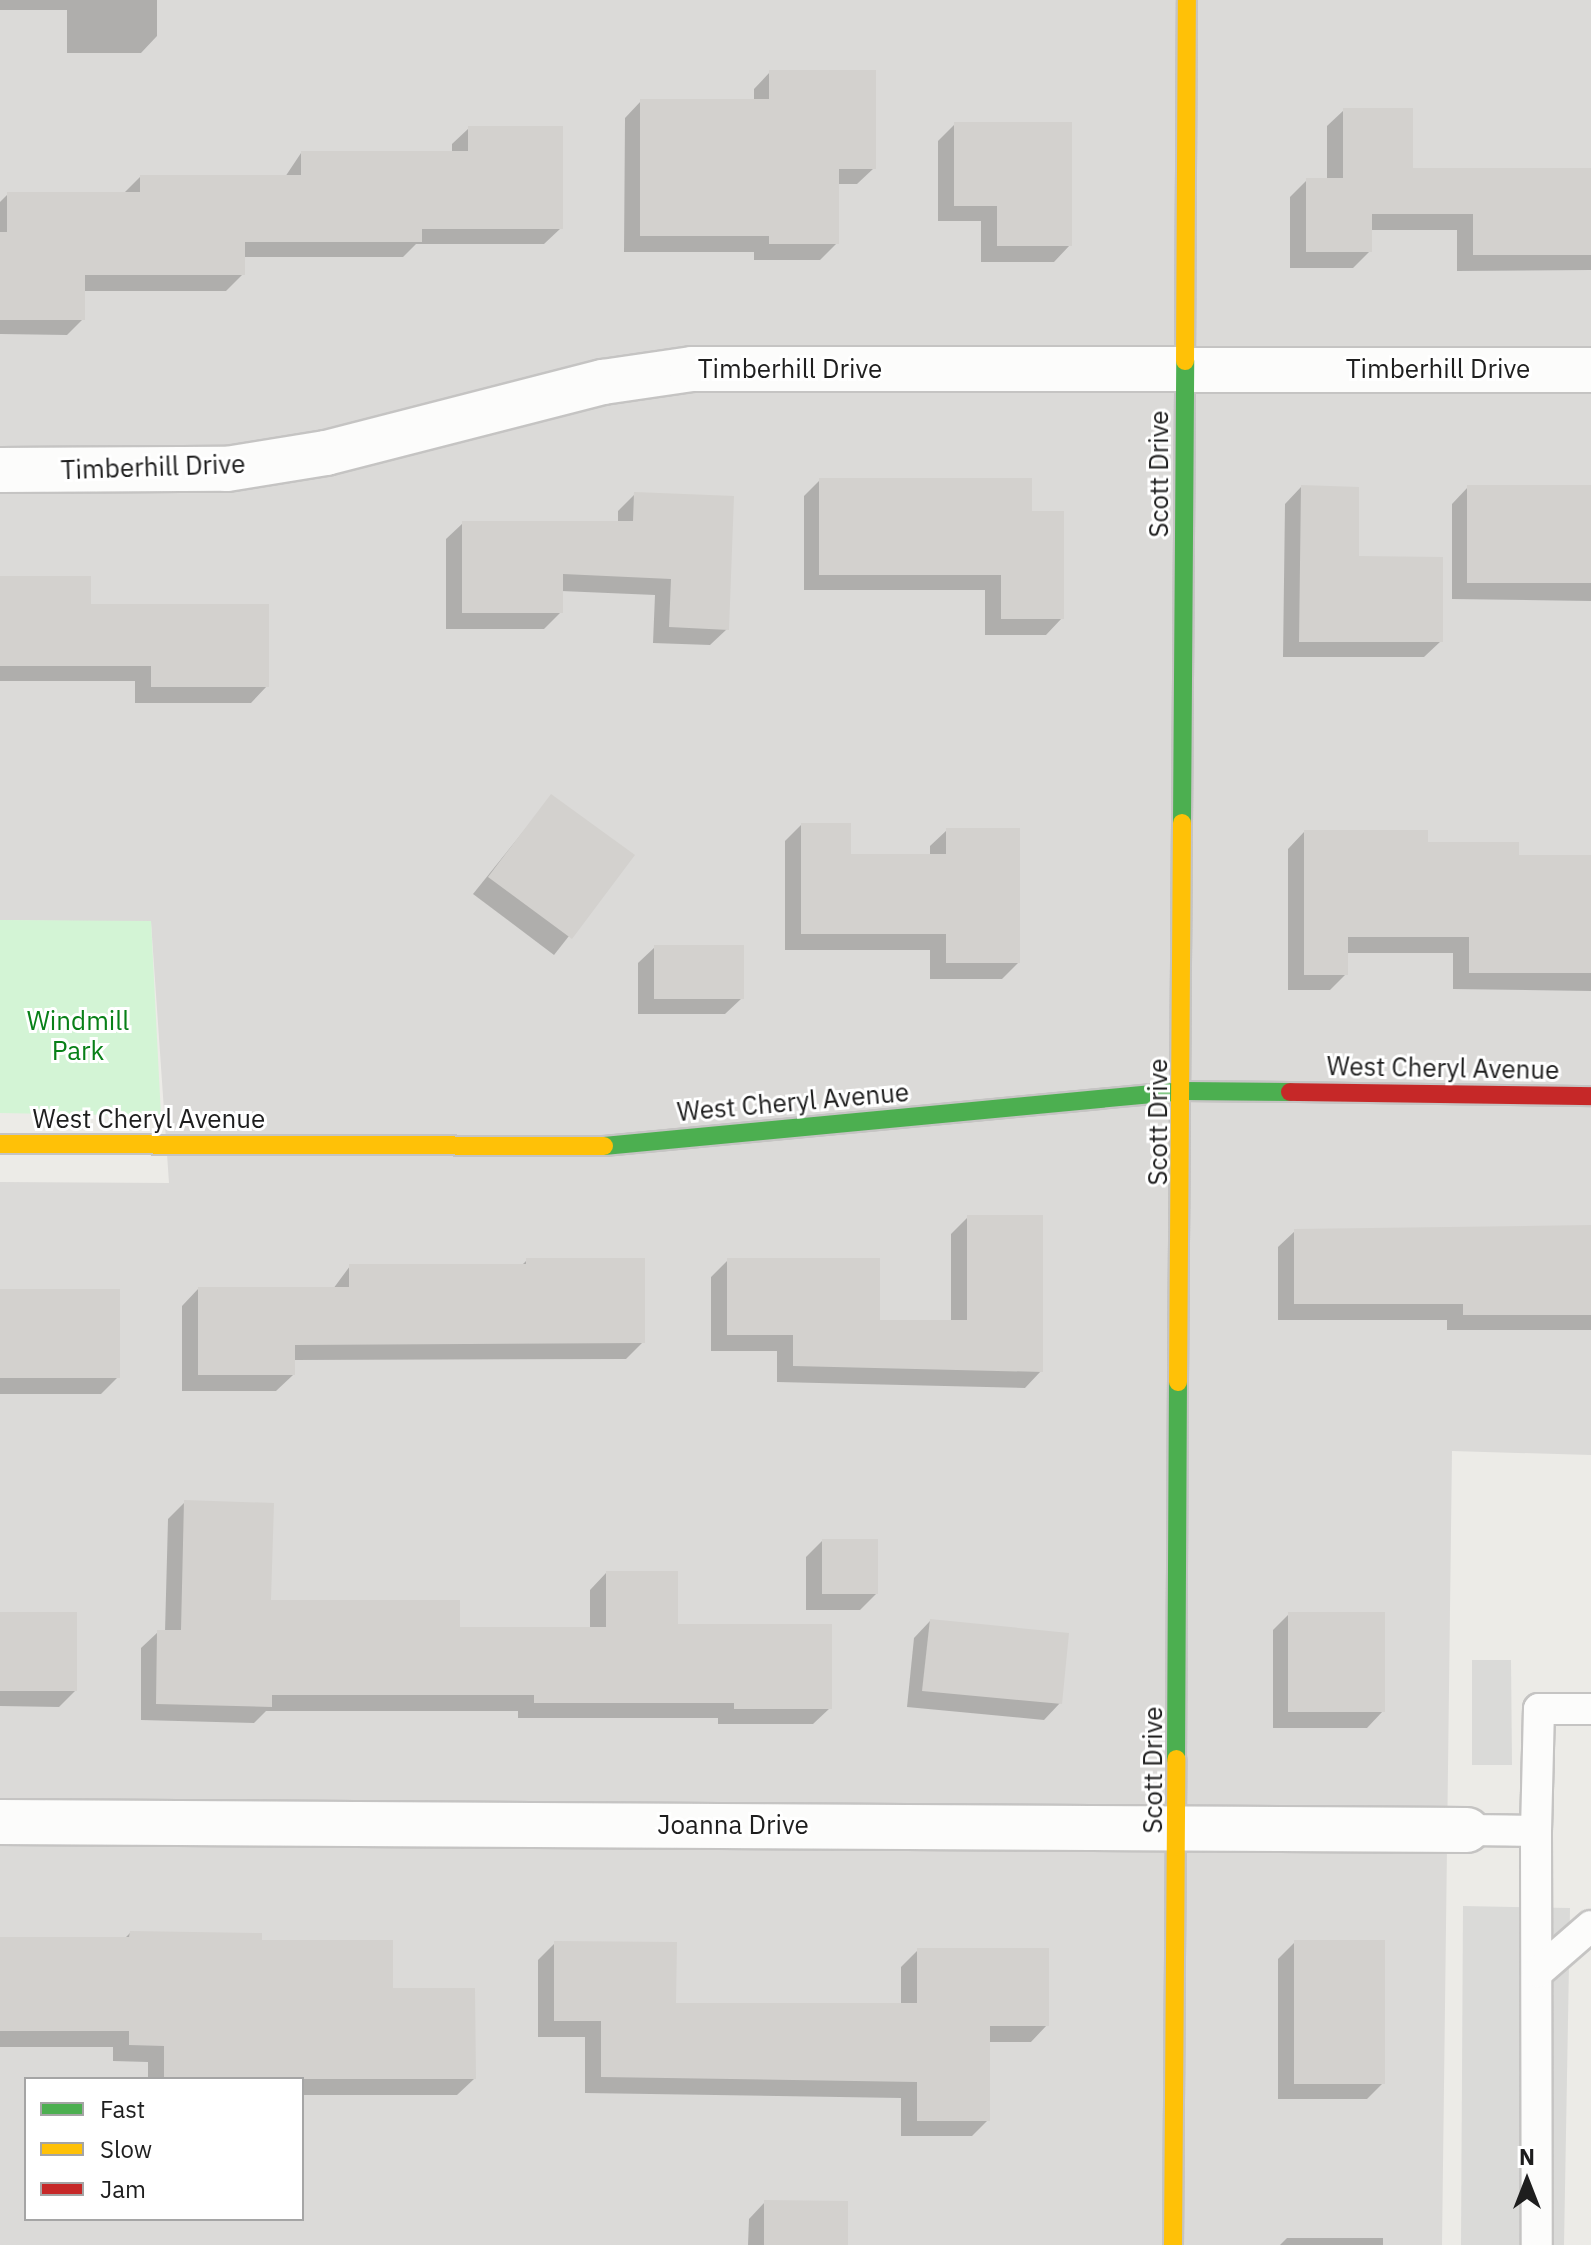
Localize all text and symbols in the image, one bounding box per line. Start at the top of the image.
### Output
street label: Timberhill Drive [698,353,882,385]
street label: Timberhill Drive [1346,353,1530,385]
street label: Scott Drive [1143,410,1175,538]
street label: Timberhill Drive [60,448,246,486]
park label: Windmill Park [27,1005,129,1066]
street label: West Cheryl Avenue [1326,1050,1560,1086]
street label: Scott Drive [1142,1058,1174,1186]
street label: West Cheryl Avenue [676,1076,910,1128]
street label: West Cheryl Avenue [33,1103,265,1135]
street label: Scott Drive [1137,1706,1169,1834]
street label: Joanna Drive [657,1809,809,1841]
legend [24,2077,304,2221]
text: Fast [100,2093,145,2125]
text: Slow [100,2133,152,2165]
north arrow [1487,2141,1567,2221]
text: N [1519,2142,1535,2171]
text: Jam [100,2173,146,2205]

